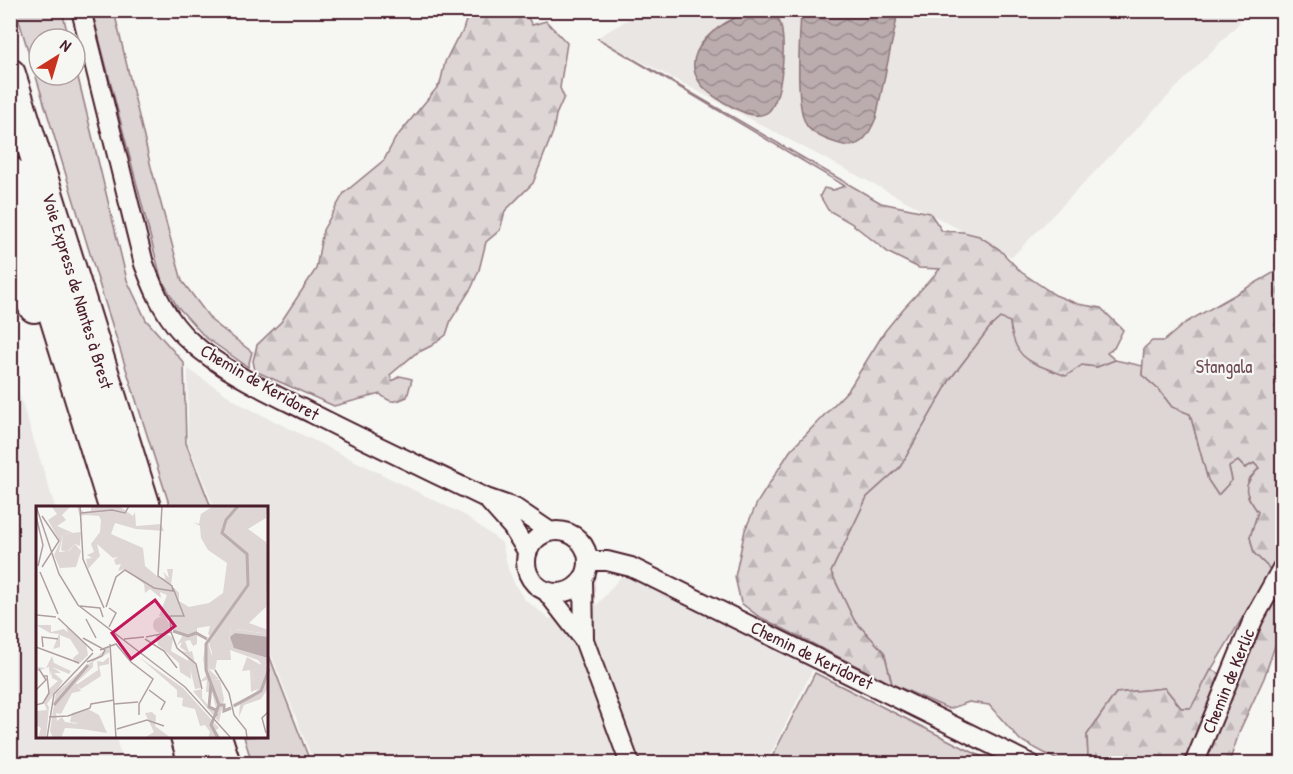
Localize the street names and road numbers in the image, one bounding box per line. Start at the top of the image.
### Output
street label: Voie Express de Nantes à Brest [36,190,120,393]
street label: Chemin de Keridoret [196,338,325,427]
street label: Chemin de Keridoret [746,614,878,696]
street label: Chemin de Kerlic [1196,625,1260,737]

